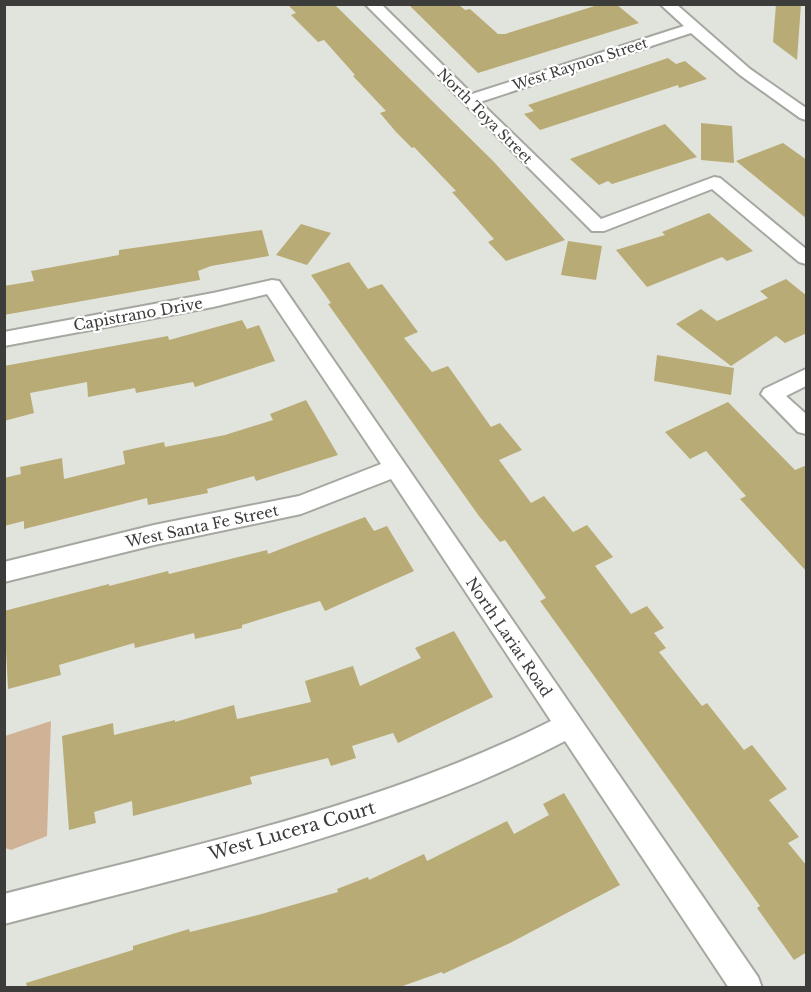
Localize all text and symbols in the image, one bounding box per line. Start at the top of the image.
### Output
street label: West Raynon Street [509,33,651,95]
street label: North Toya Street [434,65,537,168]
street label: Capistrano Drive [72,293,204,335]
street label: West Santa Fe Street [123,500,280,552]
street label: North Lariat Road [462,574,556,700]
street label: West Lucera Court [205,797,378,866]

